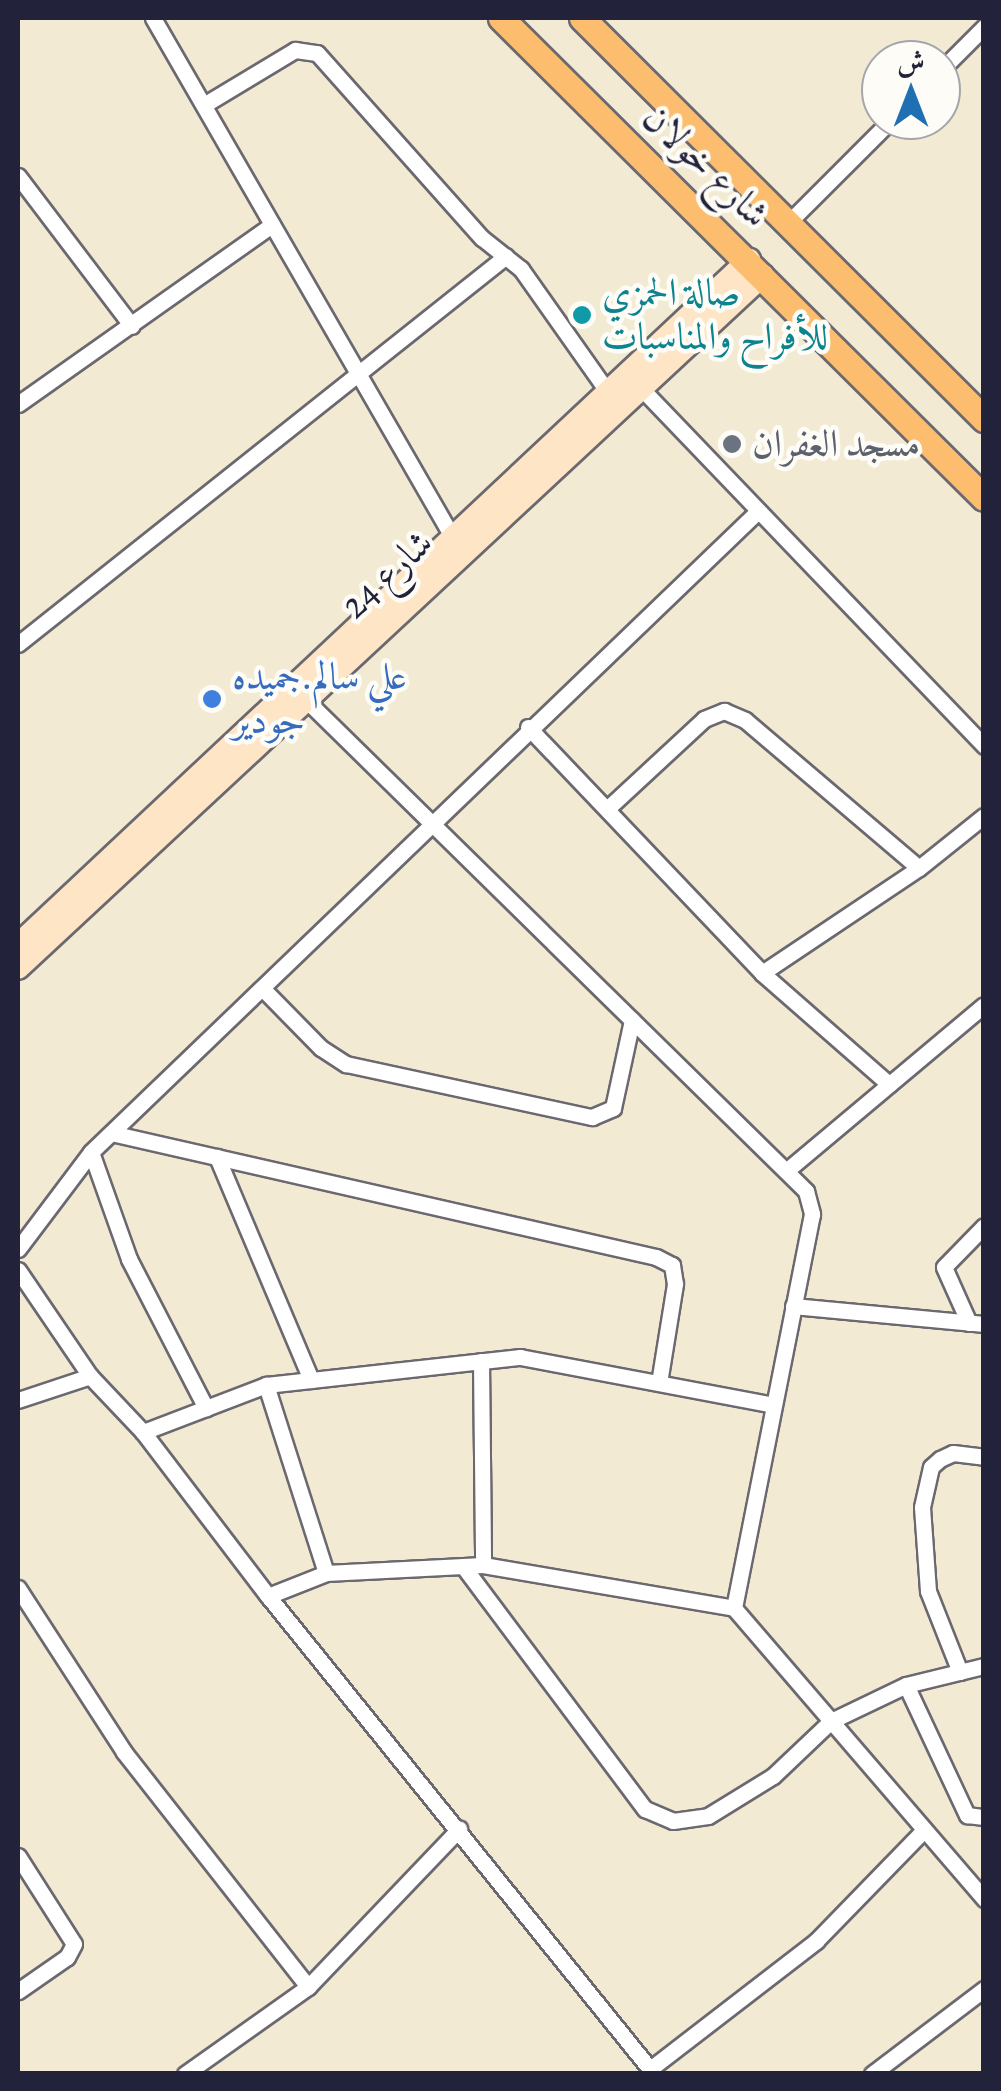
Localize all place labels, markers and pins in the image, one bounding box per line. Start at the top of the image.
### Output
place label: صالة الحمزي للأفراح والمناسبات [602,270,828,360]
marker: صالة الحمزي للأفراح والمناسبات [571,304,593,326]
place label: مسجد الغفران [752,421,920,467]
marker: مسجد الغفران [721,433,743,455]
place label: علي سالم.جميده جودير [232,654,407,744]
marker: علي سالم.جميده جودير [201,688,223,710]

